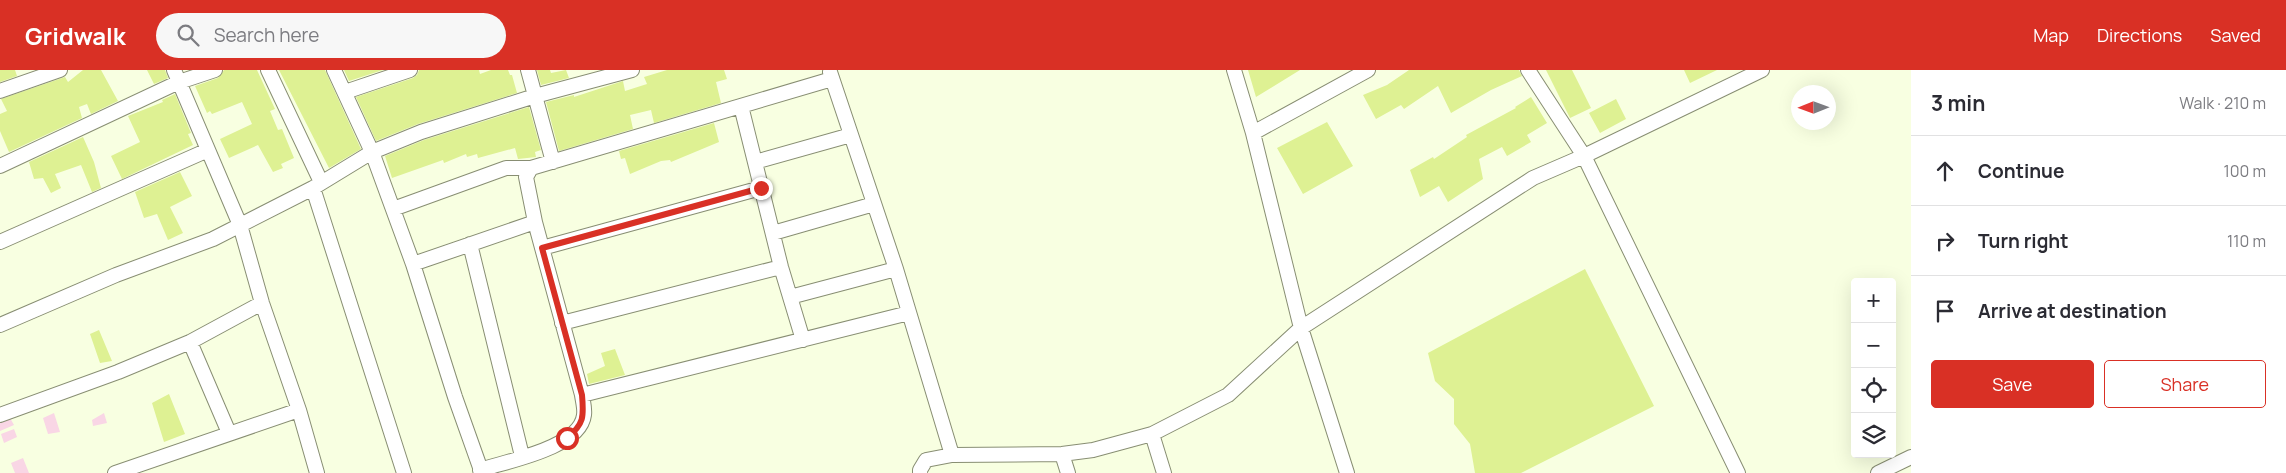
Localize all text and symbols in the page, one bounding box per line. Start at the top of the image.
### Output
search box [156,13,506,58]
text: Gridwalk [25,19,126,52]
icon: search [174,21,202,49]
text: Search here [214,22,319,48]
text: Map [2033,23,2069,47]
text: Directions [2097,23,2182,47]
text: Saved [2210,23,2261,47]
north arrow [1791,85,1836,130]
text: 3 min [1931,89,1985,117]
text: Walk · 210 m [2179,92,2266,114]
icon: ahead [1931,157,1959,185]
text: Continue [1978,158,2064,184]
text: 100 m [2223,160,2266,182]
route end [750,177,773,200]
icon: right [1931,227,1959,255]
text: Turn right [1978,228,2068,254]
text: 110 m [2227,230,2266,252]
map controls [1851,278,1896,458]
button: + [1851,278,1896,323]
icon: arrive [1931,297,1959,325]
text: Arrive at destination [1978,298,2167,324]
button: − [1851,323,1896,368]
button: Save [1931,360,2094,408]
button: Share [2104,360,2266,408]
button: locate [1851,368,1896,413]
button: layers [1851,413,1896,458]
route start [556,427,579,450]

